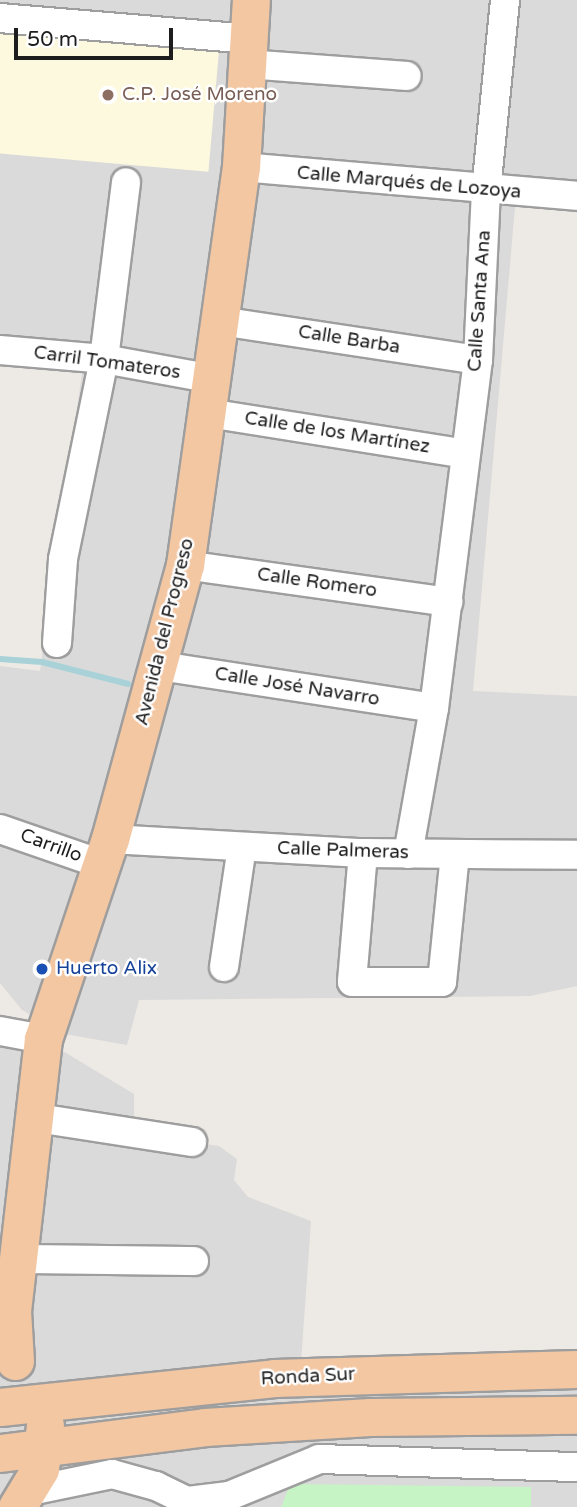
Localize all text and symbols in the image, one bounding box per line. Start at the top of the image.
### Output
scale bar [18,14,177,58]
text: 50 m [27,27,78,52]
place label: C.P. José Moreno [122,84,277,106]
marker: C.P. José Moreno [100,87,116,103]
street label: Calle Marqués de Lozoya [296,162,522,204]
street label: Calle Santa Ana [464,229,496,373]
street label: Calle Barba [296,321,402,359]
street label: Carril Tomateros [32,341,182,385]
street label: Calle de los Martínez [243,407,431,459]
street label: Avenida del Progreso [131,536,199,728]
street label: Calle Romero [256,563,378,603]
street label: Calle José Navarro [213,663,381,711]
street label: Carrillo [17,824,85,868]
street label: Calle Palmeras [277,837,409,865]
place label: Huerto Alix [56,958,157,980]
marker: Huerto Alix [34,961,50,977]
street label: Ronda Sur [260,1363,356,1391]

